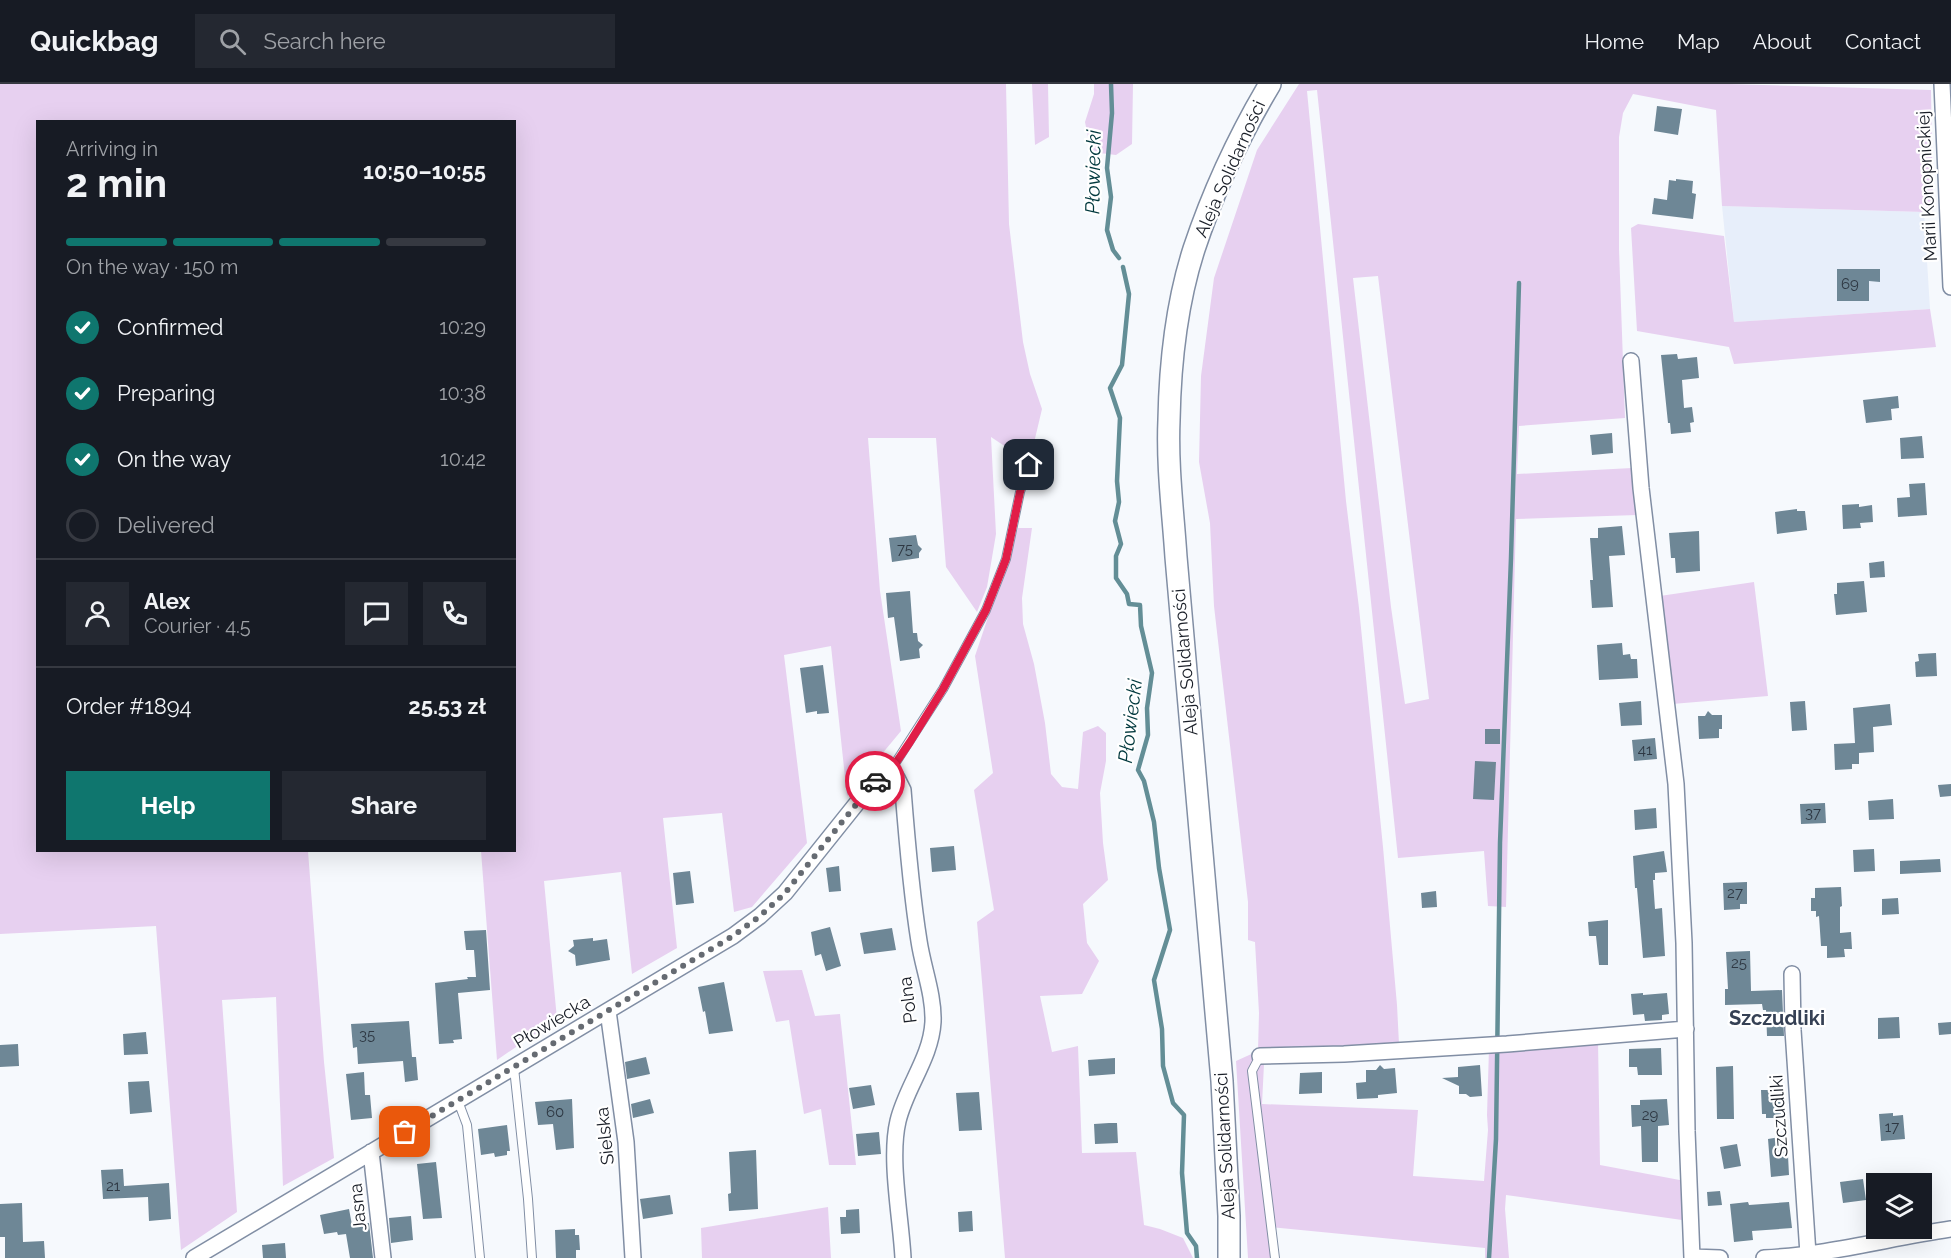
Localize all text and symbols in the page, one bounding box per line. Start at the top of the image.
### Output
search box [195,14,615,68]
text: Quickbag [30,25,159,58]
icon: search [216,25,249,58]
text: Search here [264,28,386,54]
text: Home [1585,29,1644,54]
text: Map [1677,29,1720,54]
text: About [1753,29,1812,54]
text: Contact [1845,29,1921,54]
street label: Aleja Solidarności [1190,97,1269,240]
street label: Marii Konopnickiej [1912,110,1941,262]
water label: Płowiecki [1080,129,1106,214]
text: Arriving in [66,137,158,161]
text: 10:50–10:55 [363,158,486,184]
text: 2 min [66,160,167,206]
text: On the way · 150 m [66,255,238,279]
house number: 69 [1841,275,1859,293]
icon: check [66,311,99,344]
text: Confirmed [117,314,224,340]
text: 10:29 [439,315,486,339]
icon: check [66,377,99,410]
text: Preparing [117,380,215,406]
text: 10:38 [439,381,486,405]
pin [1003,439,1054,490]
icon: check [66,443,99,476]
text: On the way [117,446,231,472]
text: 10:42 [440,447,486,471]
icon: home [1012,448,1045,481]
text: Delivered [117,512,215,538]
house number: 75 [897,540,913,558]
button: person [66,582,129,645]
button: chat [345,582,408,645]
button: phone [423,582,486,645]
text: Alex [144,588,190,614]
street label: Aleja Solidarności [1168,588,1201,736]
text: Courier · 4.5 [144,614,251,638]
water label: Płowiecki [1113,677,1147,764]
text: Order #1894 [66,693,192,719]
text: 25.53 zł [408,693,486,719]
house number: 41 [1638,741,1653,759]
courier [845,751,905,811]
icon: car [859,765,892,798]
button: Help [66,771,270,840]
button: Share [282,771,486,840]
house number: 37 [1805,804,1821,822]
house number: 27 [1727,884,1743,902]
house number: 25 [1731,954,1747,972]
street label: Polna [894,975,921,1025]
street label: Płowiecka [510,991,594,1053]
district label: Szczudliki [1729,1006,1825,1030]
house number: 35 [359,1026,375,1044]
street label: Aleja Solidarności [1210,1072,1239,1220]
street label: Szczudliki [1765,1074,1792,1158]
house number: 60 [546,1103,564,1121]
pin [379,1106,430,1157]
street label: Sielska [591,1106,618,1166]
house number: 29 [1642,1106,1659,1124]
icon: bag [388,1115,421,1148]
house number: 17 [1885,1118,1899,1136]
map controls [1866,1173,1932,1239]
button: layers [1866,1173,1932,1239]
house number: 21 [106,1177,121,1195]
street label: Jasna [345,1182,370,1232]

